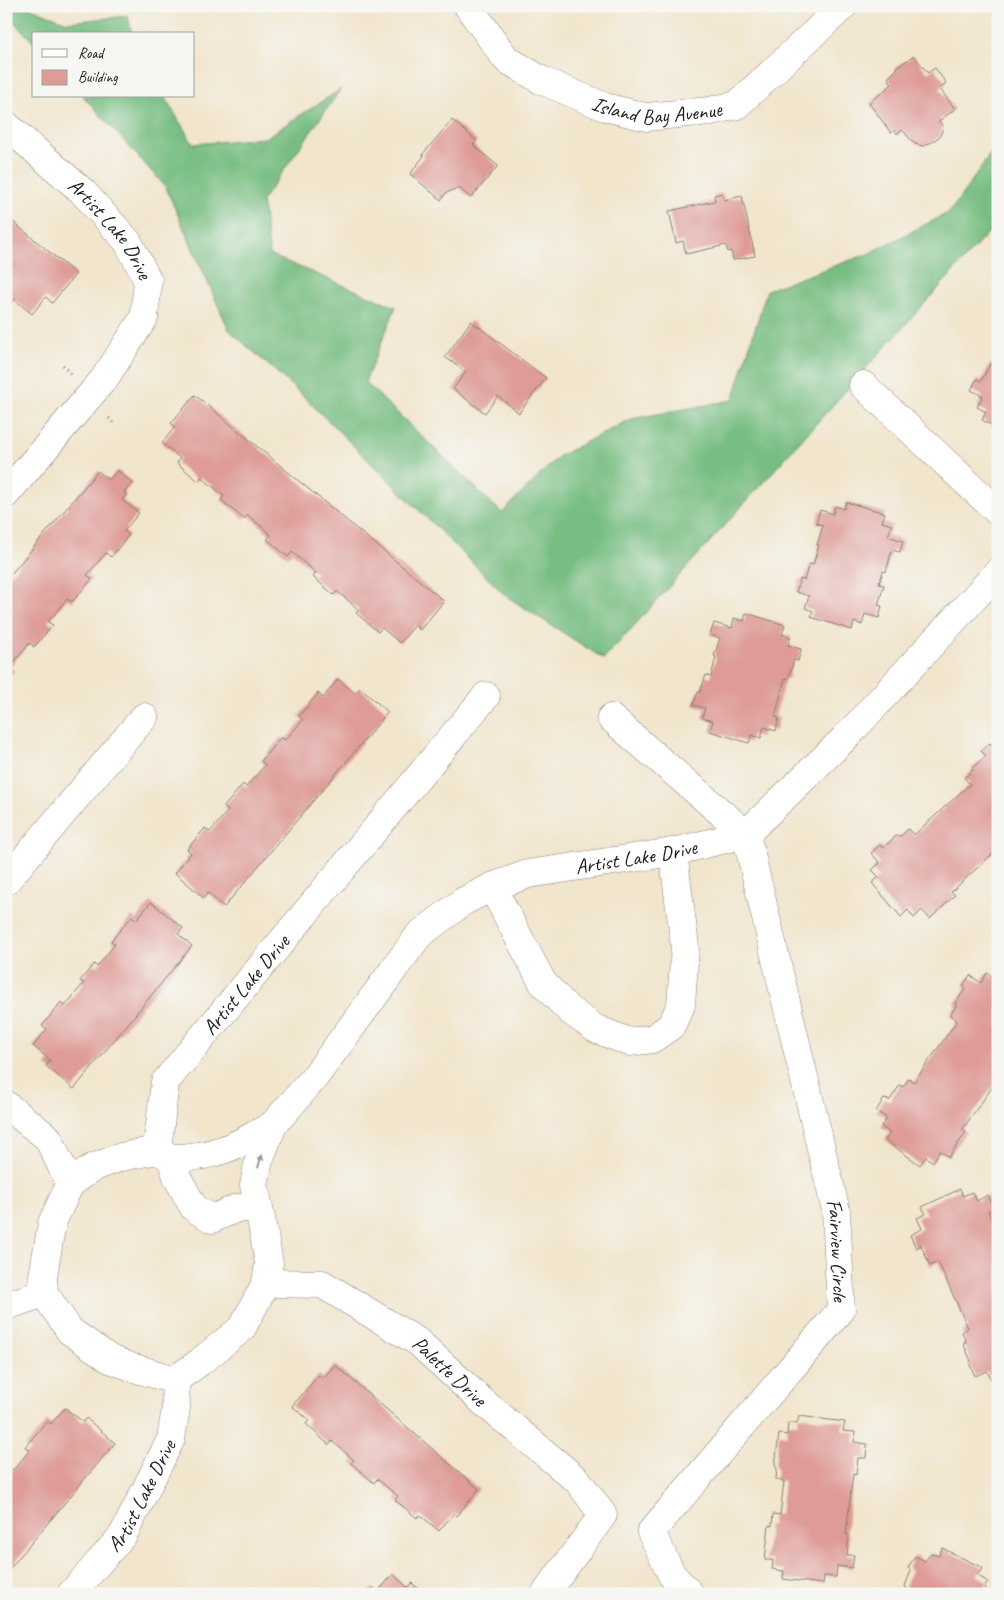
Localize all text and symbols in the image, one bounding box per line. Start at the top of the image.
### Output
legend [32,32,195,98]
text: Road [78,44,105,63]
text: Building [78,68,118,87]
street label: Island Bay Avenue [588,90,725,130]
street label: Artist Lake Drive [63,172,158,285]
street label: Artist Lake Drive [573,833,700,880]
street label: Artist Lake Drive [197,928,296,1040]
one-way arrow [256,1153,264,1168]
street label: Fairview Circle [821,1196,854,1303]
street label: Palette Drive [407,1330,493,1413]
street label: Artist Lake Drive [101,1435,182,1557]

